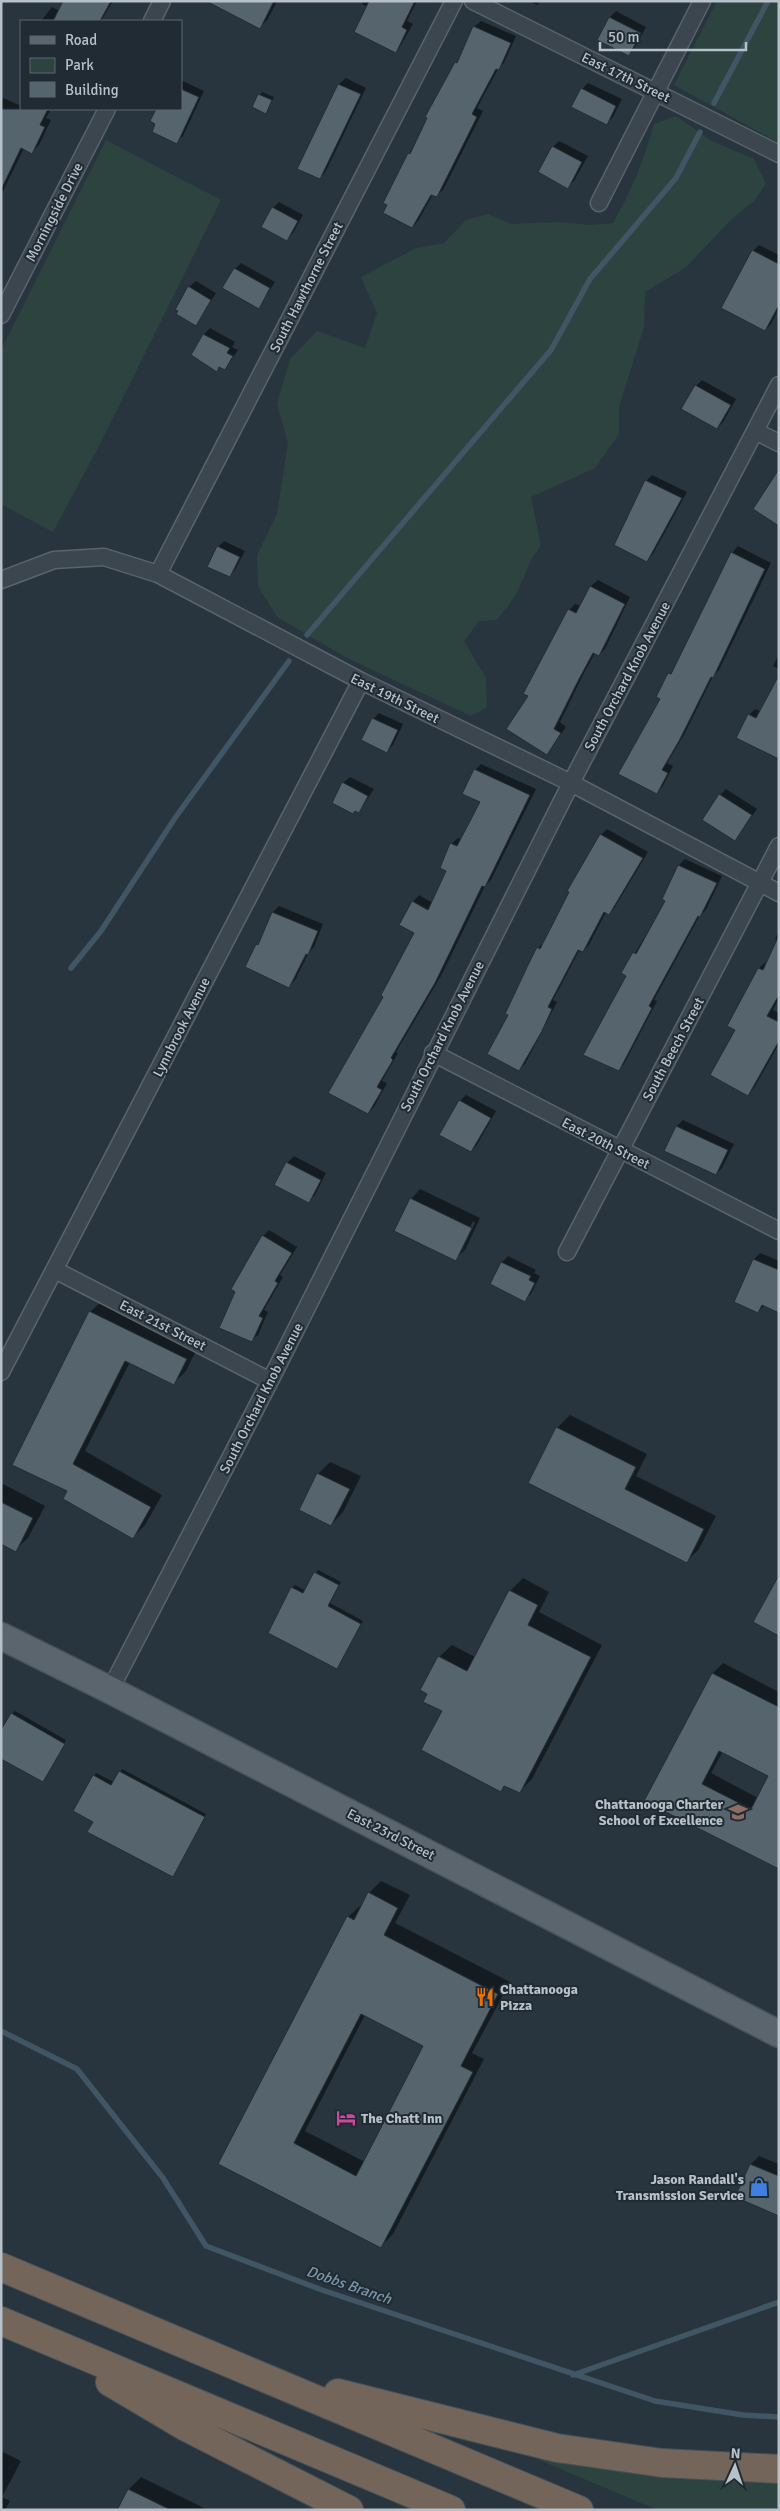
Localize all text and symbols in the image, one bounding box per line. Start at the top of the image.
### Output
legend [20,20,182,110]
scale bar [600,20,746,52]
text: 50 m [608,28,639,46]
text: Road [65,31,97,49]
street label: East 17th Street [579,49,673,106]
text: Park [65,56,94,74]
text: Building [65,81,119,99]
street label: Morningside Drive [22,160,87,265]
street label: South Hawthorne Street [266,219,347,355]
street label: South Orchard Knob Avenue [581,599,674,754]
street label: East 19th Street [348,670,442,727]
street label: South Orchard Knob Avenue [397,958,488,1114]
street label: Lynnbrook Avenue [149,975,214,1080]
street label: South Beech Street [639,995,708,1104]
street label: East 20th Street [559,1114,653,1173]
street label: East 21st Street [117,1296,209,1355]
street label: South Orchard Knob Avenue [216,1320,307,1476]
place label: Chattanooga Charter School of Excellence [595,1796,723,1829]
school or university icon: Chattanooga Charter School of Excellence [727,1801,749,1823]
street label: East 23rd Street [344,1805,438,1864]
place label: Chattanooga Pizza [500,1981,578,2014]
restaurant icon: Chattanooga Pizza [474,1986,496,2008]
hotel icon: The Chatt Inn [335,2107,357,2129]
place label: The Chatt Inn [361,2110,443,2127]
place label: Jason Randall's Transmission Service [616,2171,744,2204]
shop icon: Jason Randall's Transmission Service [748,2176,770,2198]
water label: Dobbs Branch [304,2262,395,2308]
north arrow [710,2441,760,2491]
text: N [730,2445,741,2462]

